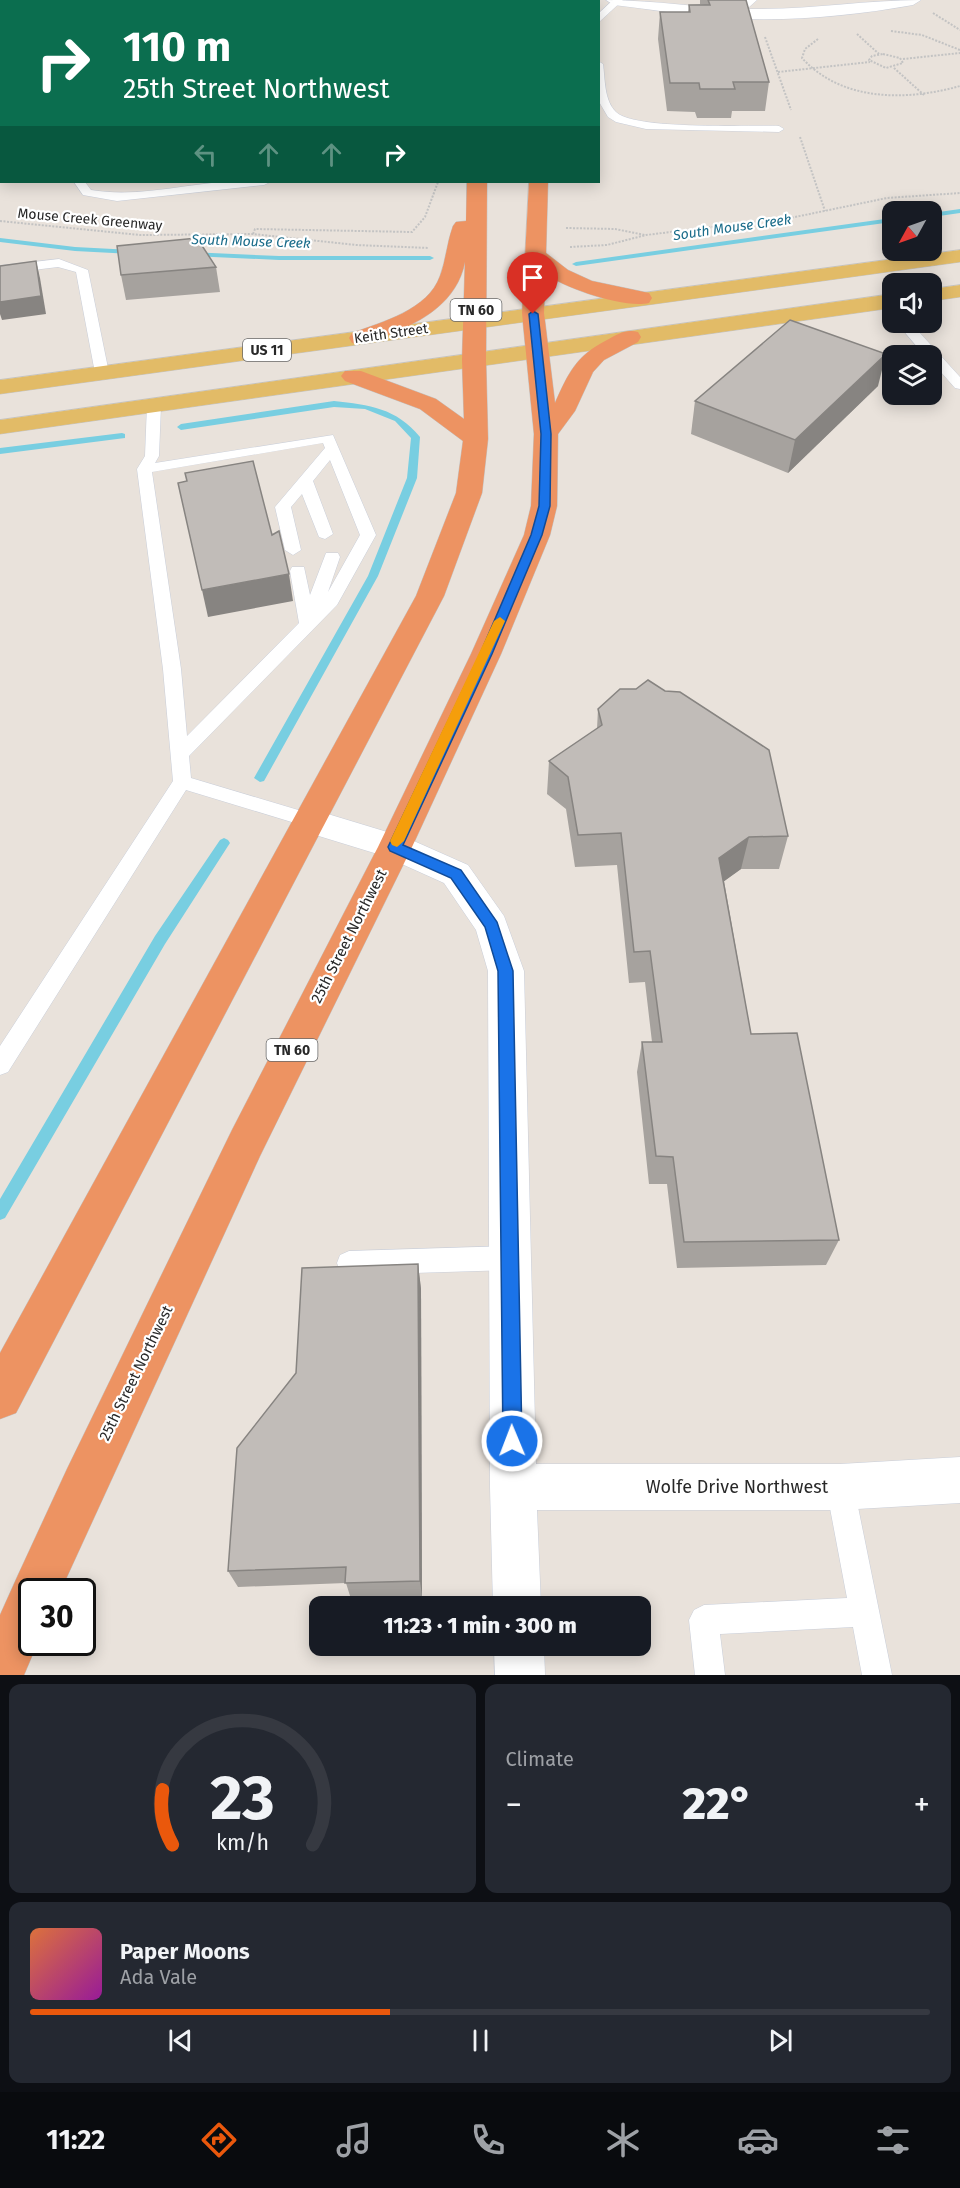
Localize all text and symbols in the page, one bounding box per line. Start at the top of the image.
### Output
text: 110 m [123,22,231,72]
icon: right [24,24,102,102]
text: 25th Street Northwest [123,73,389,105]
icon: left [189,138,222,171]
icon: ahead [252,138,285,171]
icon: ahead [315,138,348,171]
icon: right [378,138,411,171]
north arrow [882,201,942,261]
map controls [882,201,942,405]
street label: Mouse Creek Greenway [17,205,163,234]
water label: South Mouse Creek [671,211,793,244]
water label: South Mouse Creek [190,231,311,252]
pin [507,252,558,314]
icon: arrive [516,261,549,294]
button: sound [882,273,942,333]
road number: TN 60 [450,299,502,321]
street label: Keith Street [353,320,430,347]
road number: US 11 [243,339,291,361]
button: layers [882,345,942,405]
street label: 25th Street Northwest [307,865,391,1006]
road number: TN 60 [266,1039,318,1061]
street label: 25th Street Northwest [95,1302,177,1443]
position arrow [480,1409,544,1473]
street label: Wolfe Drive Northwest [646,1476,829,1498]
speed limit sign: 30 [18,1578,96,1656]
text: 11:23 · 1 min · 300 m [383,1612,577,1639]
text: Climate [506,1747,574,1771]
text: 23 [210,1761,274,1836]
text: 22° [683,1777,753,1831]
text: − [506,1785,522,1825]
text: + [914,1785,930,1825]
text: km/h [216,1831,269,1857]
text: Paper Moons [120,1938,250,1965]
text: Ada Vale [120,1965,197,1989]
icon: previous [164,2024,197,2057]
icon: pause [464,2024,497,2057]
icon: next [764,2024,797,2057]
icon: directions [198,2119,240,2161]
icon: music [333,2119,375,2161]
icon: phone [467,2119,509,2161]
icon: climate [602,2119,644,2161]
icon: car [737,2119,779,2161]
icon: filters [872,2119,914,2161]
text: 11:22 [46,2124,105,2156]

